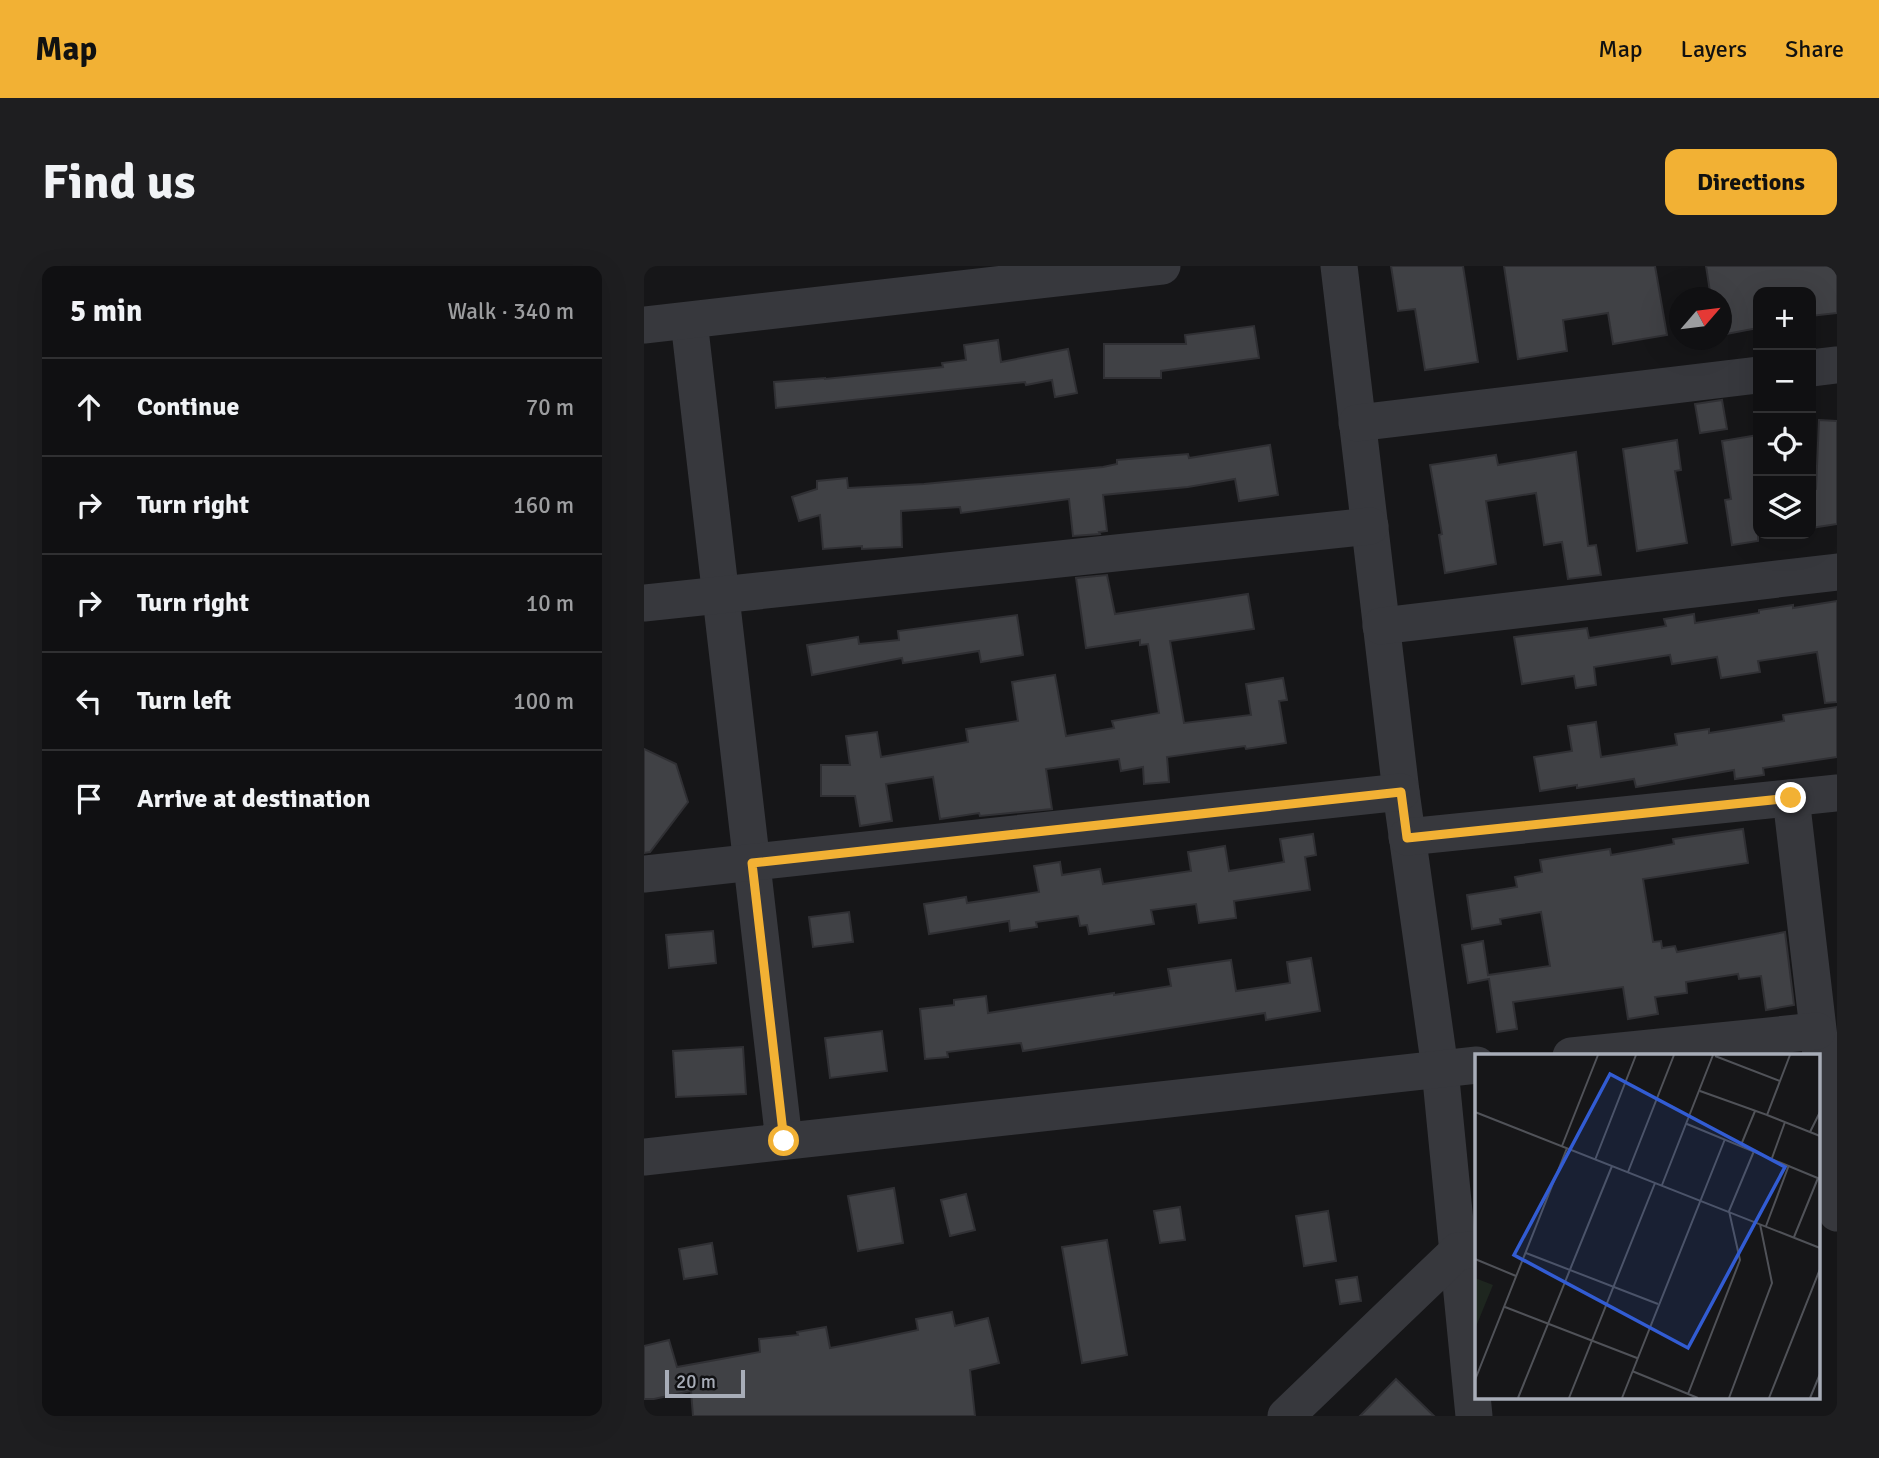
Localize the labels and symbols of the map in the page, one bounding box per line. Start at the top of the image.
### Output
north arrow [1669,287,1732,350]
route end [1775,782,1806,813]
inset map [1475,1054,1820,1398]
route start [768,1125,799,1156]
scale bar [665,1367,746,1399]

